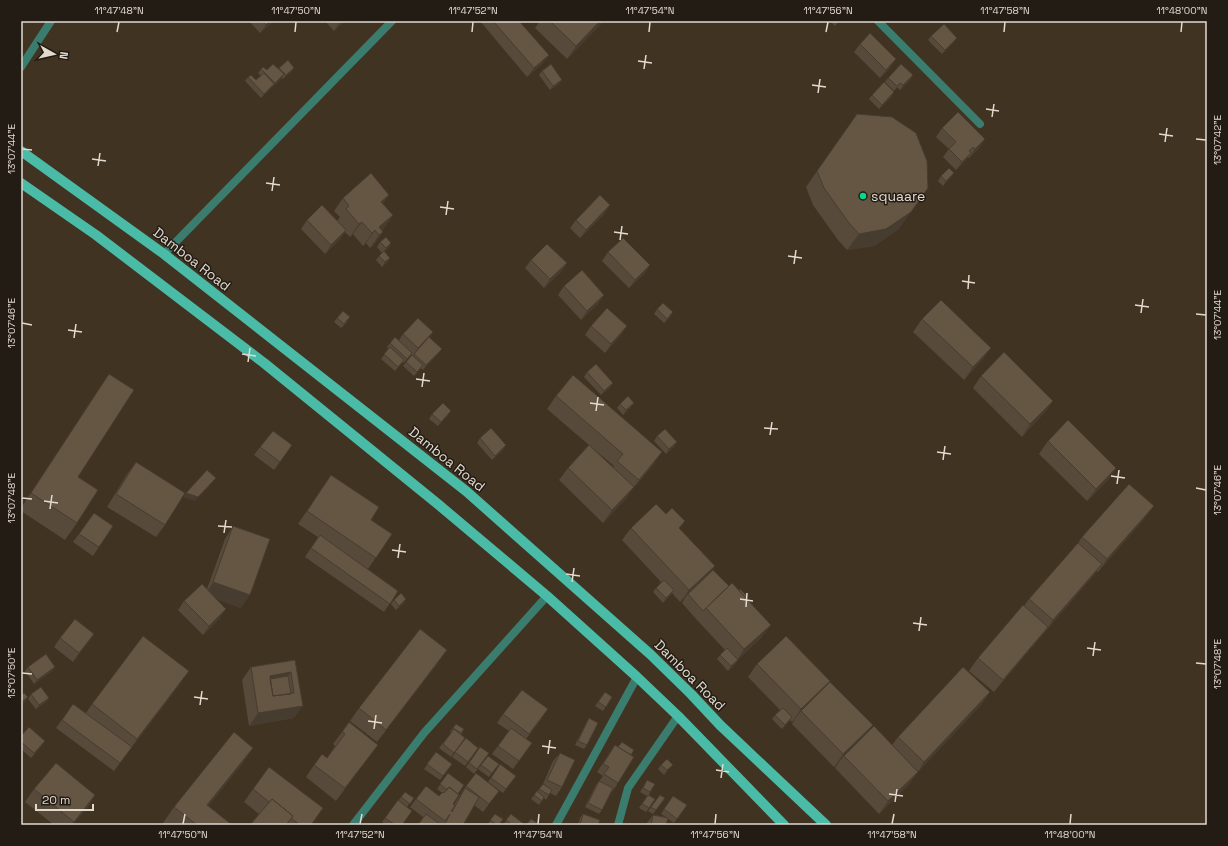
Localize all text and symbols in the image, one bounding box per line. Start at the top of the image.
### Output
text: 11°47'48"N [94,4,144,17]
text: 11°47'50"N [271,4,321,17]
text: 11°47'52"N [448,4,498,17]
text: 11°47'54"N [625,4,675,17]
text: 11°47'56"N [803,4,853,17]
text: 11°47'58"N [980,4,1030,17]
text: 11°48'00"N [1157,4,1207,17]
north arrow [34,34,74,74]
text: N [56,51,71,60]
text: 13°07'42"E [1211,115,1224,165]
text: 13°07'44"E [5,124,18,174]
place label: squaare [871,187,925,205]
marker: squaare [858,191,868,201]
street label: Damboa Road [150,223,234,295]
text: 13°07'44"E [1211,290,1224,340]
text: 13°07'46"E [5,298,18,348]
street label: Damboa Road [405,423,489,495]
text: 13°07'46"E [1211,465,1224,515]
text: 13°07'48"E [5,472,18,523]
street label: Damboa Road [651,636,729,714]
text: 13°07'48"E [1211,638,1224,689]
text: 13°07'50"E [5,647,18,698]
scale bar [36,786,93,812]
text: 20 m [42,792,70,808]
text: 11°47'50"N [158,828,208,841]
text: 11°47'52"N [335,828,385,841]
text: 11°47'54"N [513,828,563,841]
text: 11°47'56"N [690,828,740,841]
text: 11°47'58"N [867,828,917,841]
text: 11°48'00"N [1045,828,1095,841]

